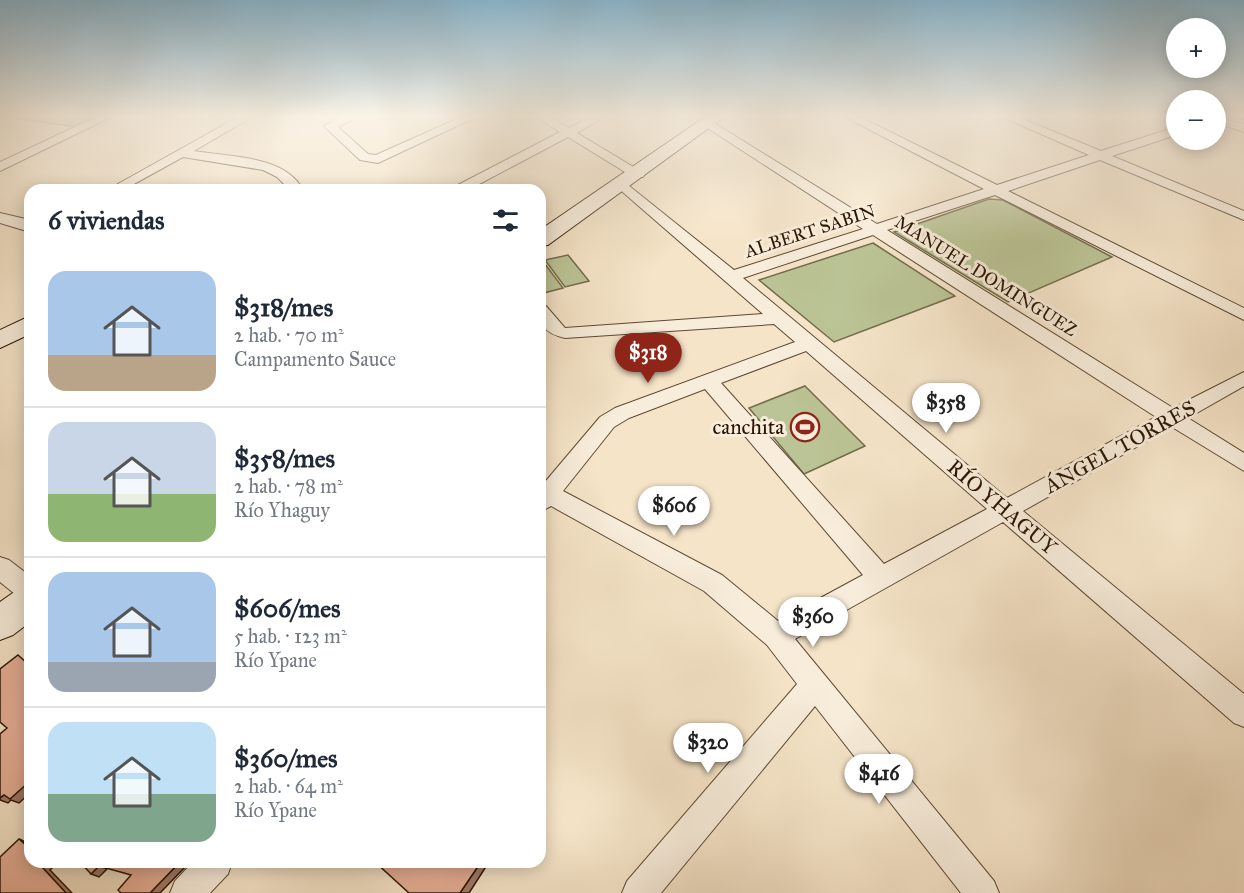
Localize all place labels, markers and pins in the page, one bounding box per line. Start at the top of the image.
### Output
pin: $318 [612,333,684,384]
pin: $358 [910,383,982,434]
sports icon: canchita [789,411,821,443]
place label: canchita [712,414,784,440]
pin: $606 [638,486,710,537]
pin: $360 [777,597,849,648]
pin: $320 [672,723,744,774]
pin: $416 [843,754,915,805]

